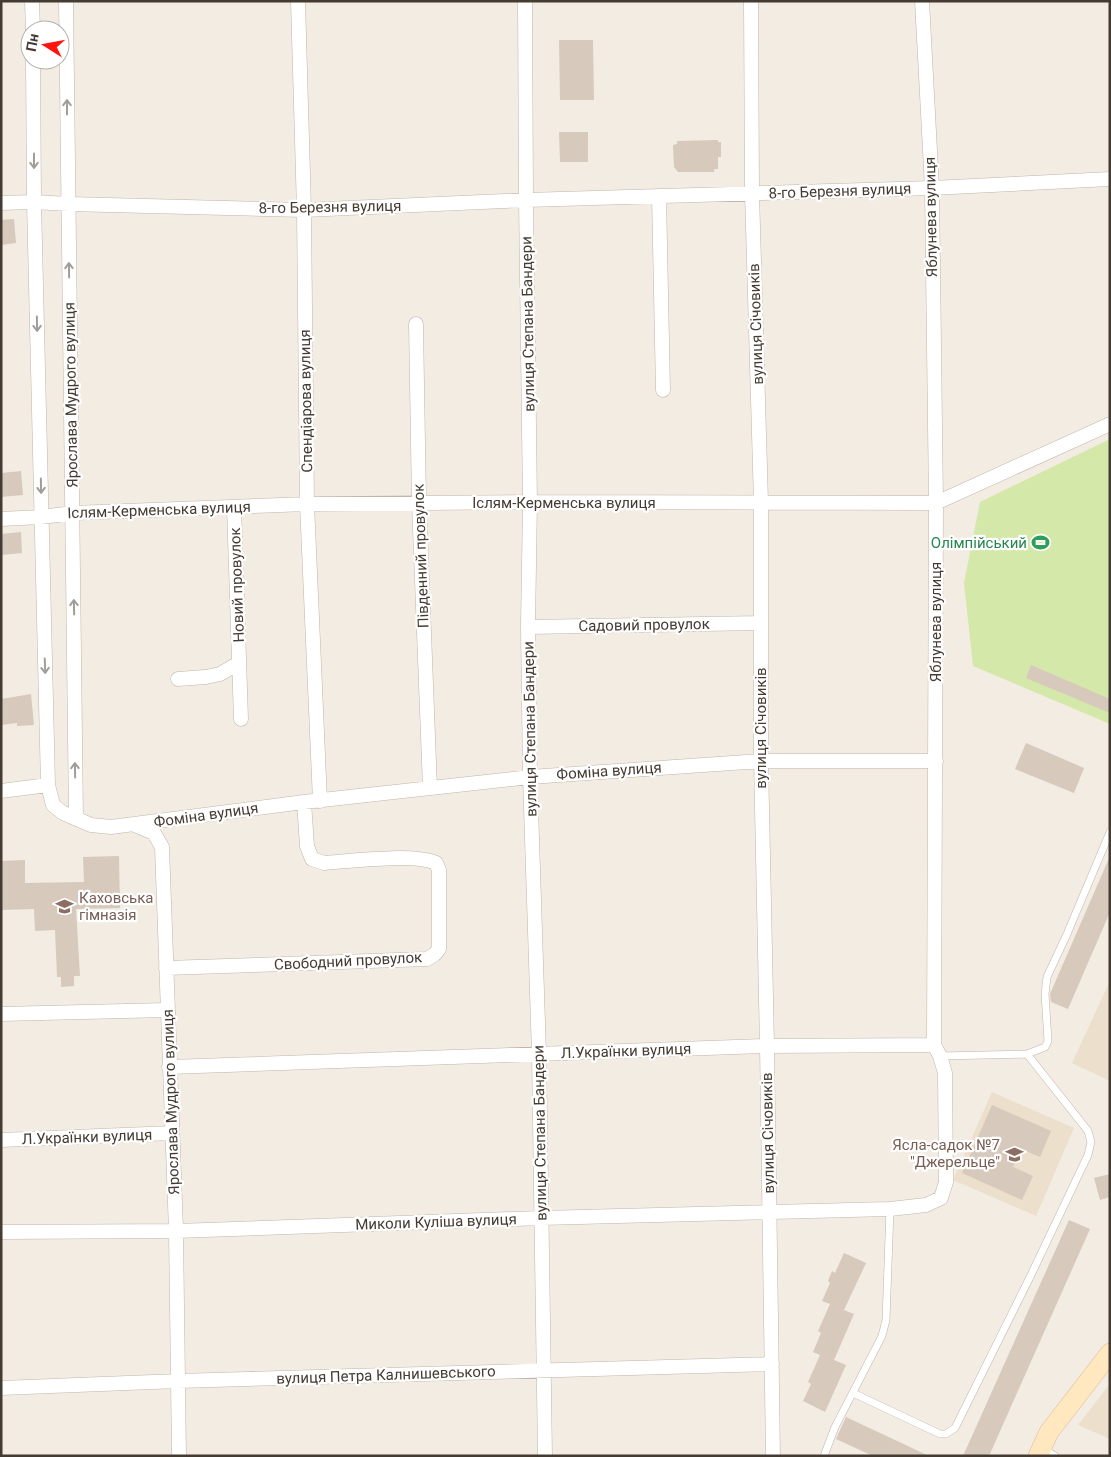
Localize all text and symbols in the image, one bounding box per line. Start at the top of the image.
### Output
north arrow [20,20,70,70]
text: Пн [23,32,42,53]
one-way arrow [62,99,72,116]
one-way arrow [29,152,39,169]
street label: Яблунева вулиця [921,157,941,277]
street label: 8-го Березня вулиця [768,180,912,202]
street label: 8-го Березня вулиця [258,197,402,217]
street label: вулиця Степана Бандери [517,236,539,412]
one-way arrow [64,262,74,278]
street label: вулиця Січовиків [745,263,767,385]
street label: Ярослава Мудрого вулиця [60,302,82,488]
one-way arrow [32,315,42,331]
street label: Спендіарова вулиця [296,329,316,473]
one-way arrow [36,478,45,494]
street label: Південний провулок [409,483,433,629]
street label: Іслям-Керменська вулиця [472,494,656,512]
street label: Іслям-Керменська вулиця [67,498,251,522]
street label: Новий провулок [226,527,248,643]
sports icon: Олімпійський [1031,533,1051,553]
place label: Олімпійський [931,534,1027,552]
street label: Яблунева вулиця [927,562,945,682]
one-way arrow [69,599,79,616]
street label: Садовий провулок [578,615,710,635]
street label: вулиця Степана Бандери [519,641,541,817]
one-way arrow [41,658,50,674]
street label: вулиця Січовиків [752,667,770,789]
street label: Фоміна вулиця [556,758,662,784]
one-way arrow [71,762,80,778]
street label: Фоміна вулиця [153,799,259,831]
place label: Каховська гімназія [79,889,154,924]
school or university icon: Каховська гімназія [55,897,75,917]
street label: Свободний провулок [274,948,422,974]
street label: Ярослава Мудрого вулиця [159,1009,183,1195]
street label: Л.Українки вулиця [560,1040,692,1062]
street label: вулиця Степана Бандери [529,1045,551,1221]
street label: вулиця Січовиків [758,1072,778,1194]
street label: Л.Українки вулиця [21,1126,153,1148]
place label: Ясла-садок №7 "Джерельце" [892,1136,1000,1171]
school or university icon: Ясла-садок №7 "Джерельце" [1004,1144,1024,1164]
street label: Миколи Куліша вулиця [355,1210,517,1234]
street label: вулиця Петра Калнишевського [276,1362,496,1388]

